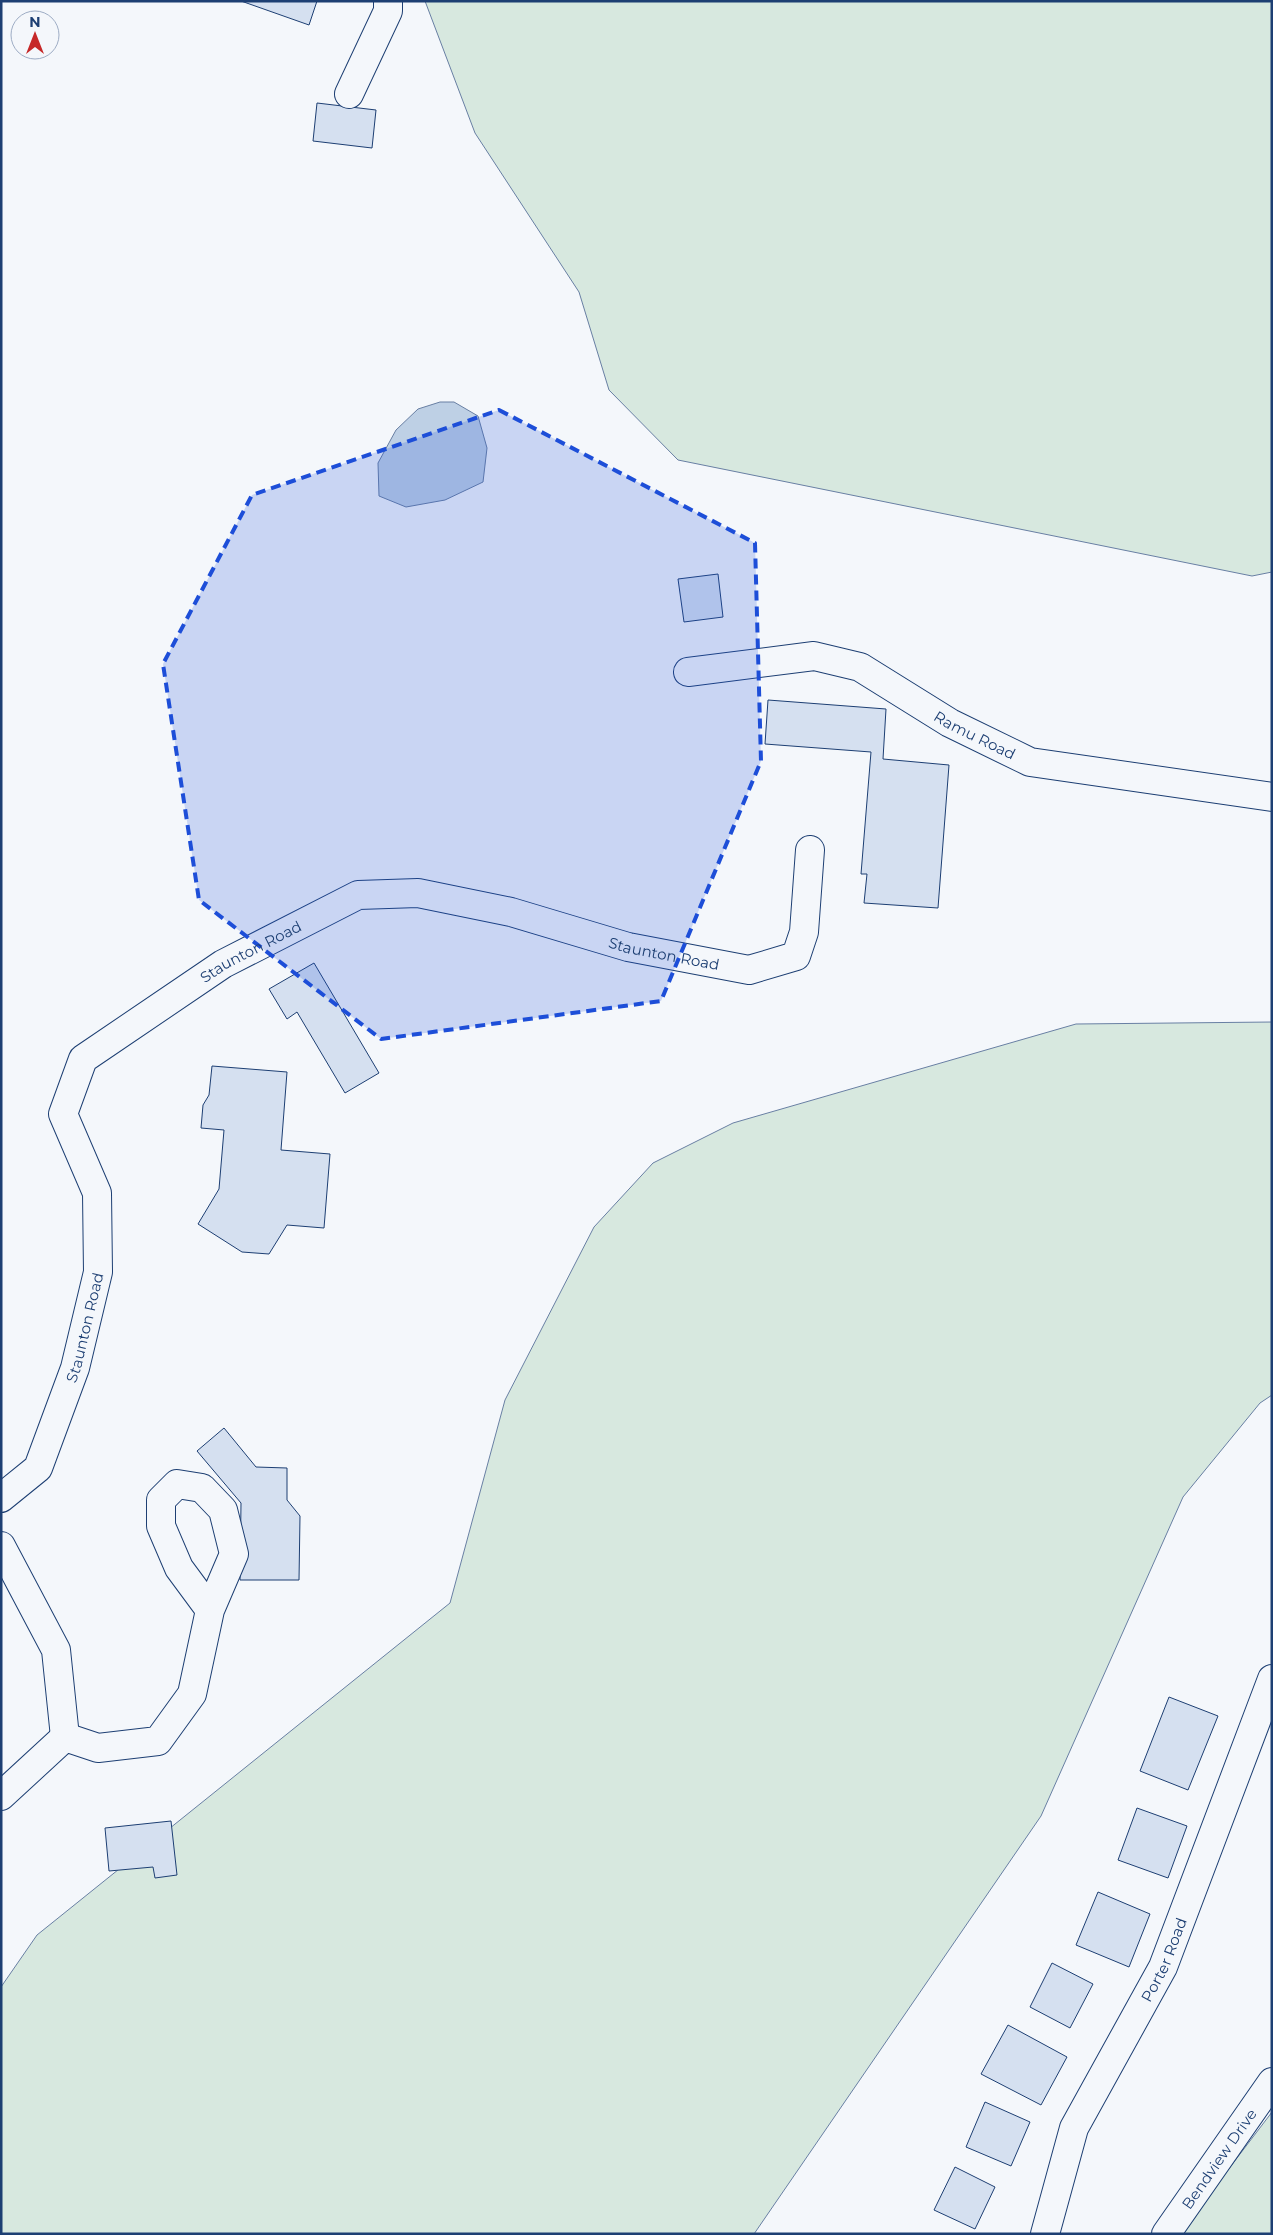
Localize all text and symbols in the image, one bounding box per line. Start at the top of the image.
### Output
north arrow [10,10,60,60]
text: N [29,13,41,31]
street label: Ramu Road [931,706,1019,763]
street label: Staunton Road [196,916,304,986]
street label: Staunton Road [606,932,721,974]
street label: Staunton Road [61,1270,107,1385]
street label: Porter Road [1136,1915,1190,2005]
street label: Bendview Drive [1177,2105,1260,2212]

